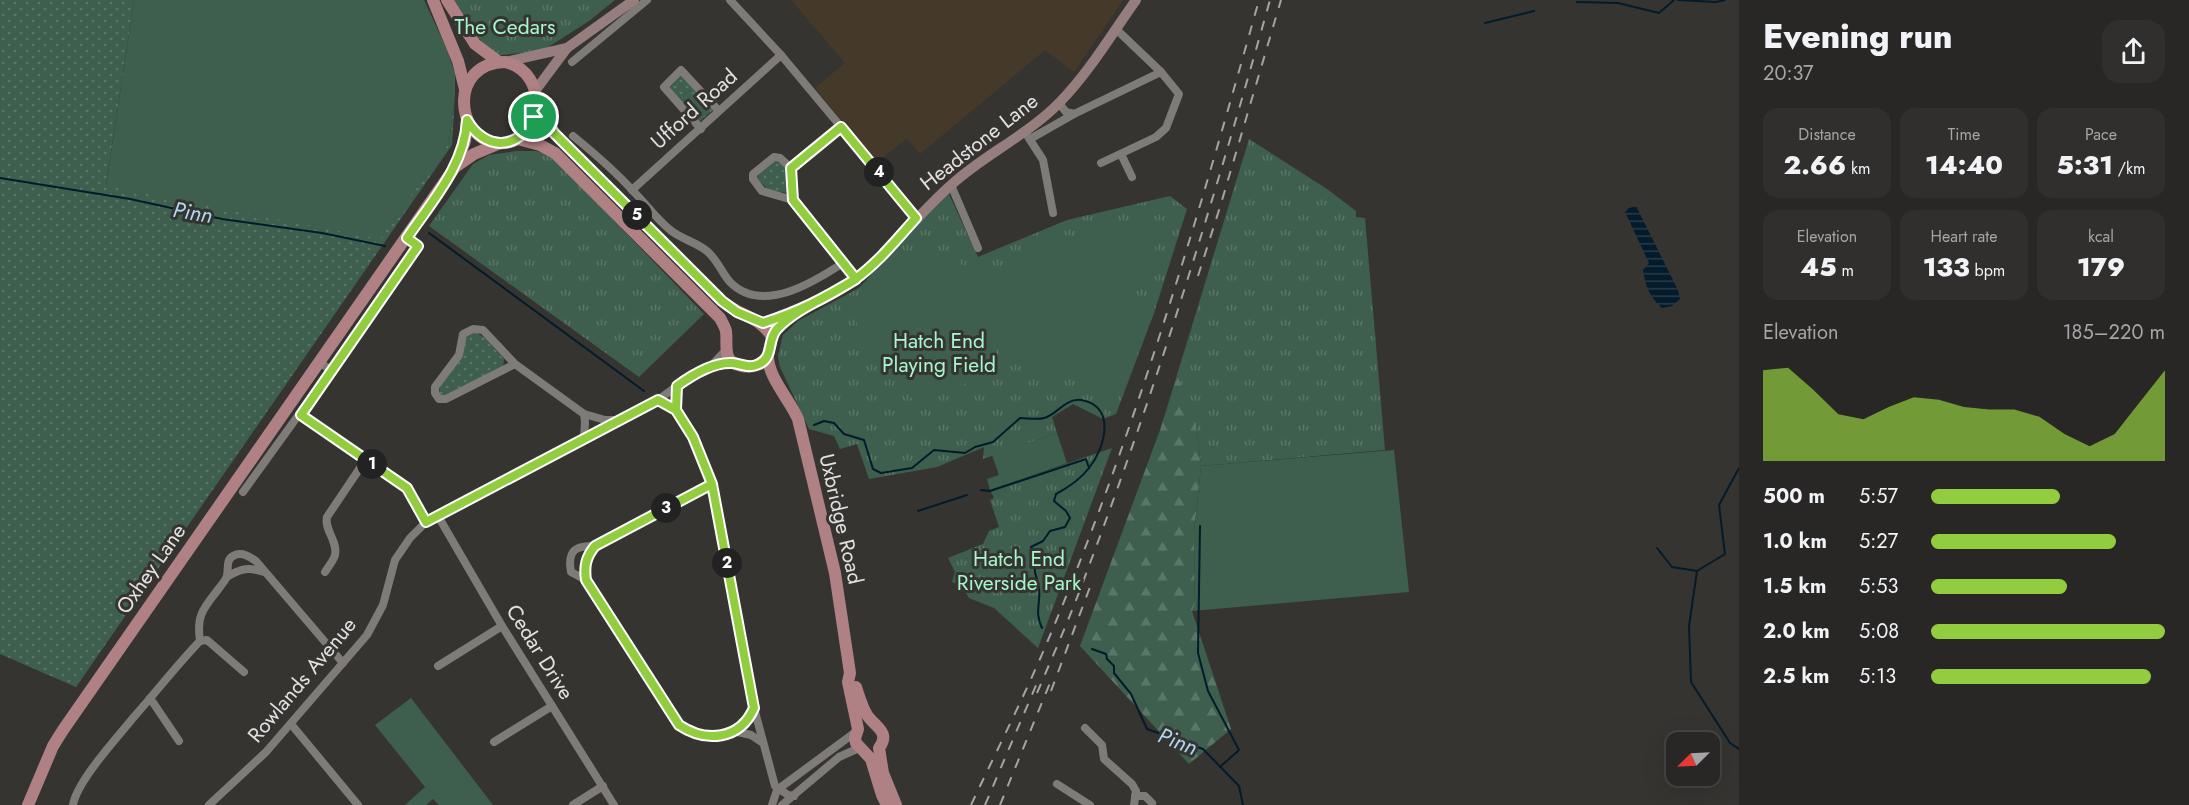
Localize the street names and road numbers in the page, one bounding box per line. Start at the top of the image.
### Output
street label: Ufford Road [644,62,744,156]
street label: Headstone Lane [914,86,1044,198]
street label: Uxbridge Road [811,451,871,587]
street label: Oxhey Lane [109,518,193,620]
street label: Cedar Drive [499,598,581,706]
street label: Rowlands Avenue [241,611,364,749]

